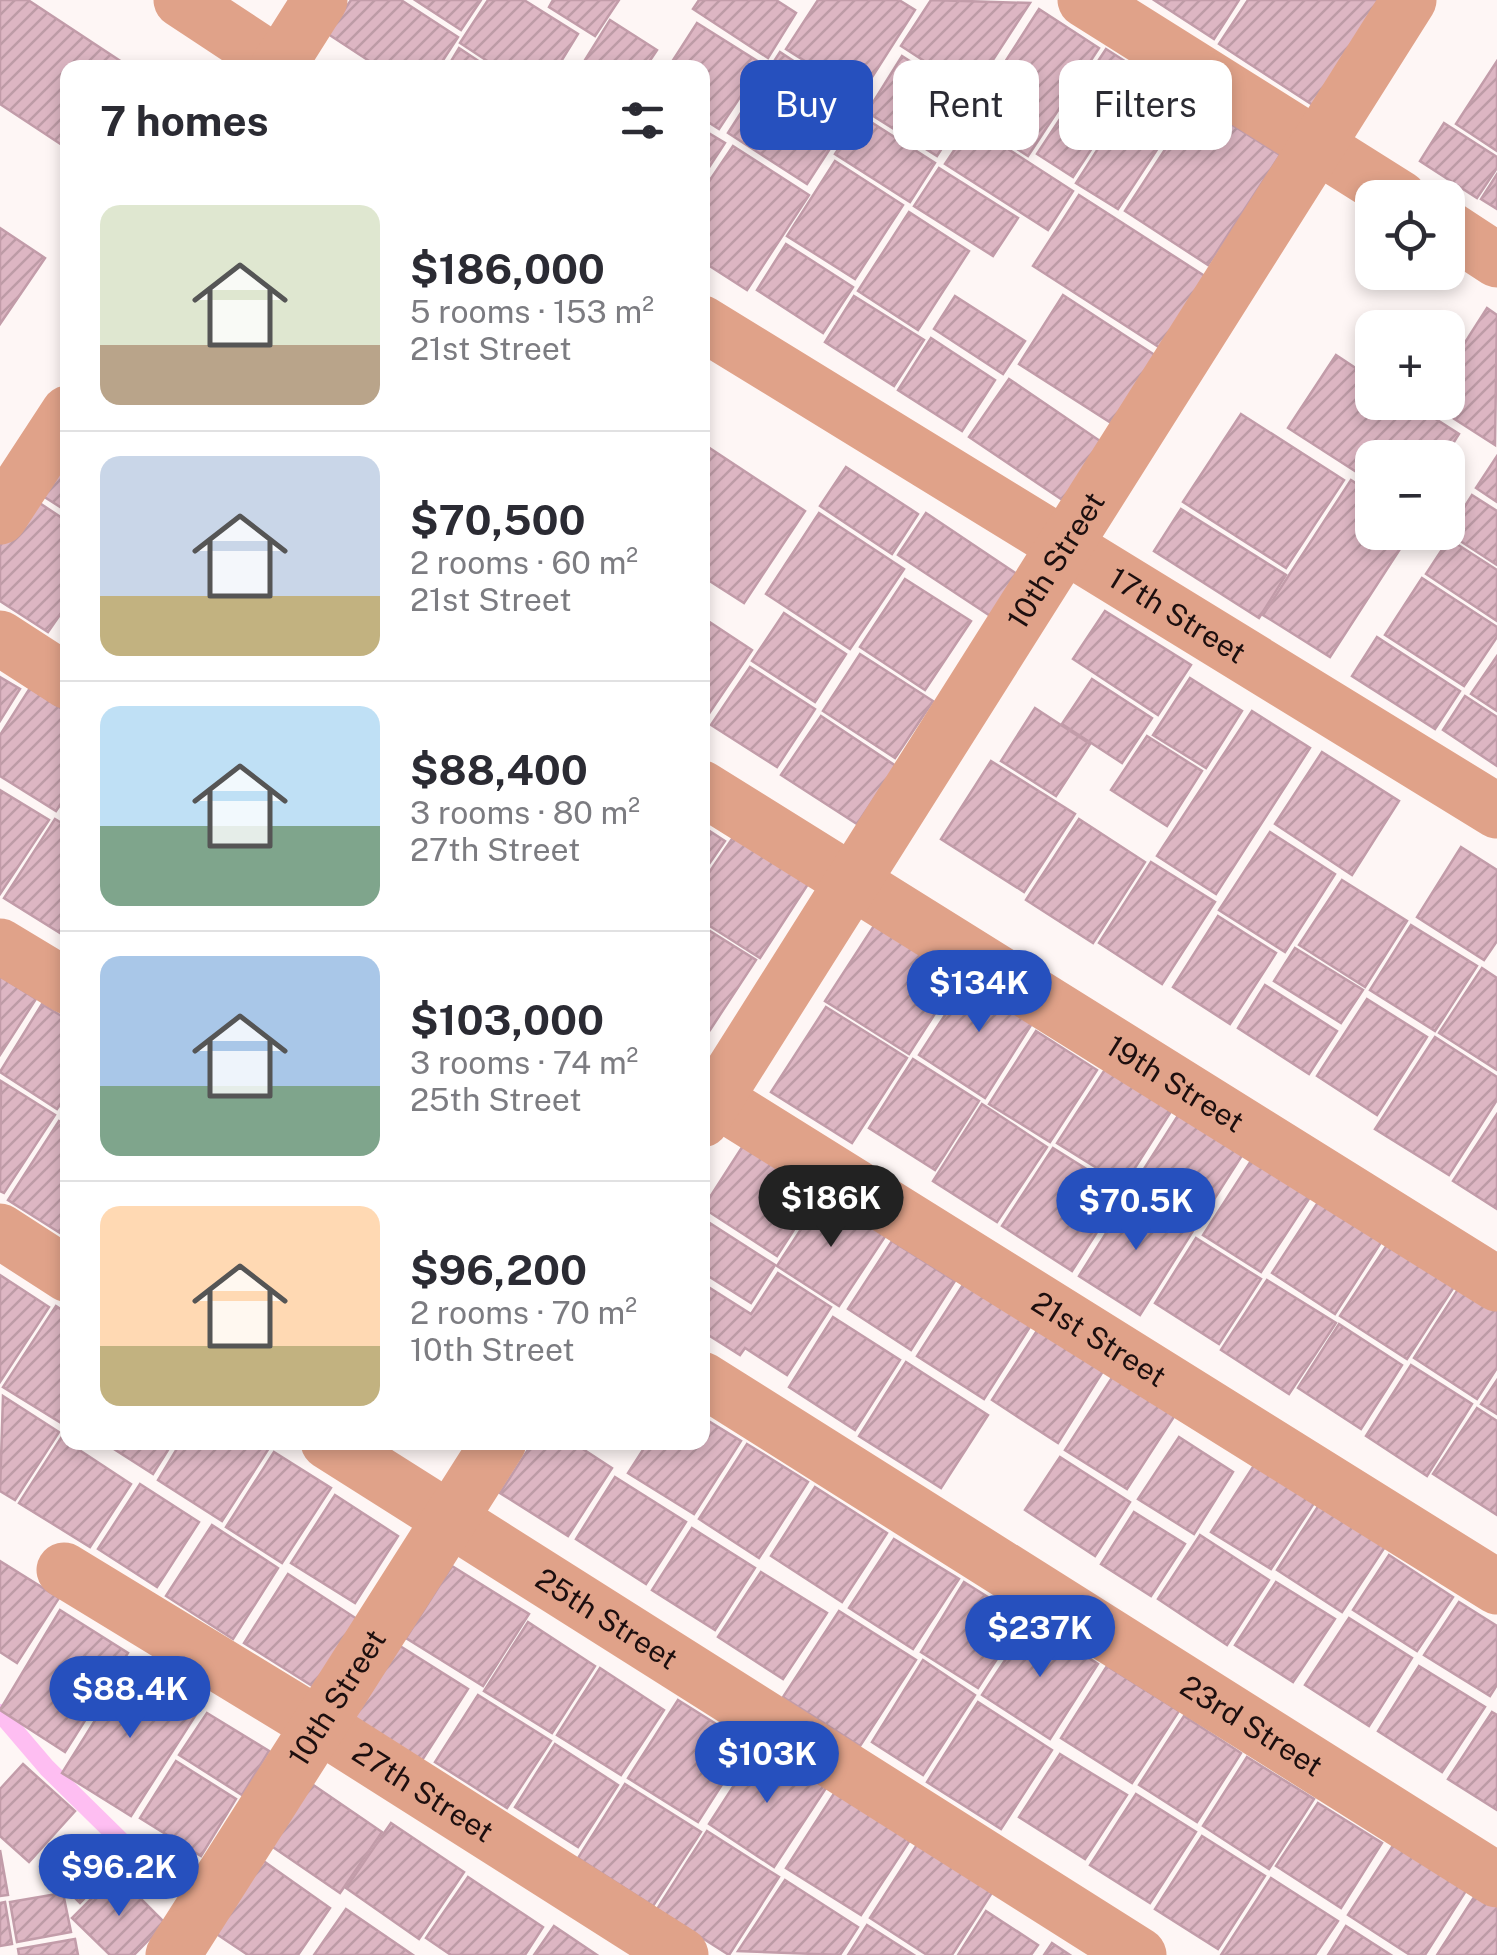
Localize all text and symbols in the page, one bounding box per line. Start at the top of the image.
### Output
chip: Buy [740,60,873,150]
chip: Rent [893,60,1039,150]
chip: Filters [1059,60,1232,150]
icon: filters [615,93,670,148]
text: 7 homes [100,96,269,145]
map controls [1355,180,1465,550]
button: locate [1355,180,1465,290]
text: $186,000 [410,244,605,293]
icon: home [180,245,300,365]
text: 5 rooms · 153 m² [410,293,654,330]
button: + [1355,310,1465,420]
text: 21st Street [410,330,572,367]
button: − [1355,440,1465,550]
street label: 10th Street [999,485,1112,635]
text: $70,500 [410,495,586,544]
icon: home [180,496,300,616]
text: 2 rooms · 60 m² [410,544,638,581]
street label: 17th Street [1102,559,1253,671]
text: 21st Street [410,581,572,618]
text: $88,400 [410,745,588,794]
icon: home [180,746,300,866]
text: 3 rooms · 80 m² [410,794,640,831]
text: 27th Street [410,831,580,868]
pin: $134K [909,950,1049,1035]
text: $134K [929,964,1029,1001]
text: $103,000 [410,995,604,1044]
icon: home [180,996,300,1116]
street label: 19th Street [1100,1027,1251,1140]
text: 3 rooms · 74 m² [410,1044,638,1081]
text: 25th Street [410,1081,582,1118]
pin: $186K [761,1165,901,1250]
pin: $70.5K [1055,1168,1217,1253]
text: $186K [781,1179,881,1216]
text: $70.5K [1078,1182,1194,1219]
text: $96,200 [410,1245,587,1294]
icon: home [180,1246,300,1366]
street label: 21st Street [1025,1283,1173,1394]
text: 2 rooms · 70 m² [410,1294,637,1331]
text: 10th Street [410,1331,575,1368]
street label: 25th Street [529,1560,685,1677]
pin: $237K [970,1595,1110,1680]
text: $237K [987,1609,1093,1646]
street label: 10th Street [280,1623,393,1772]
pin: $88.4K [49,1656,211,1741]
street label: 23rd Street [1174,1667,1330,1784]
text: $88.4K [71,1670,189,1707]
pin: $103K [697,1721,837,1806]
street label: 27th Street [346,1733,500,1849]
text: $103K [717,1735,817,1772]
pin: $96.2K [38,1834,200,1919]
text: $96.2K [61,1848,177,1885]

